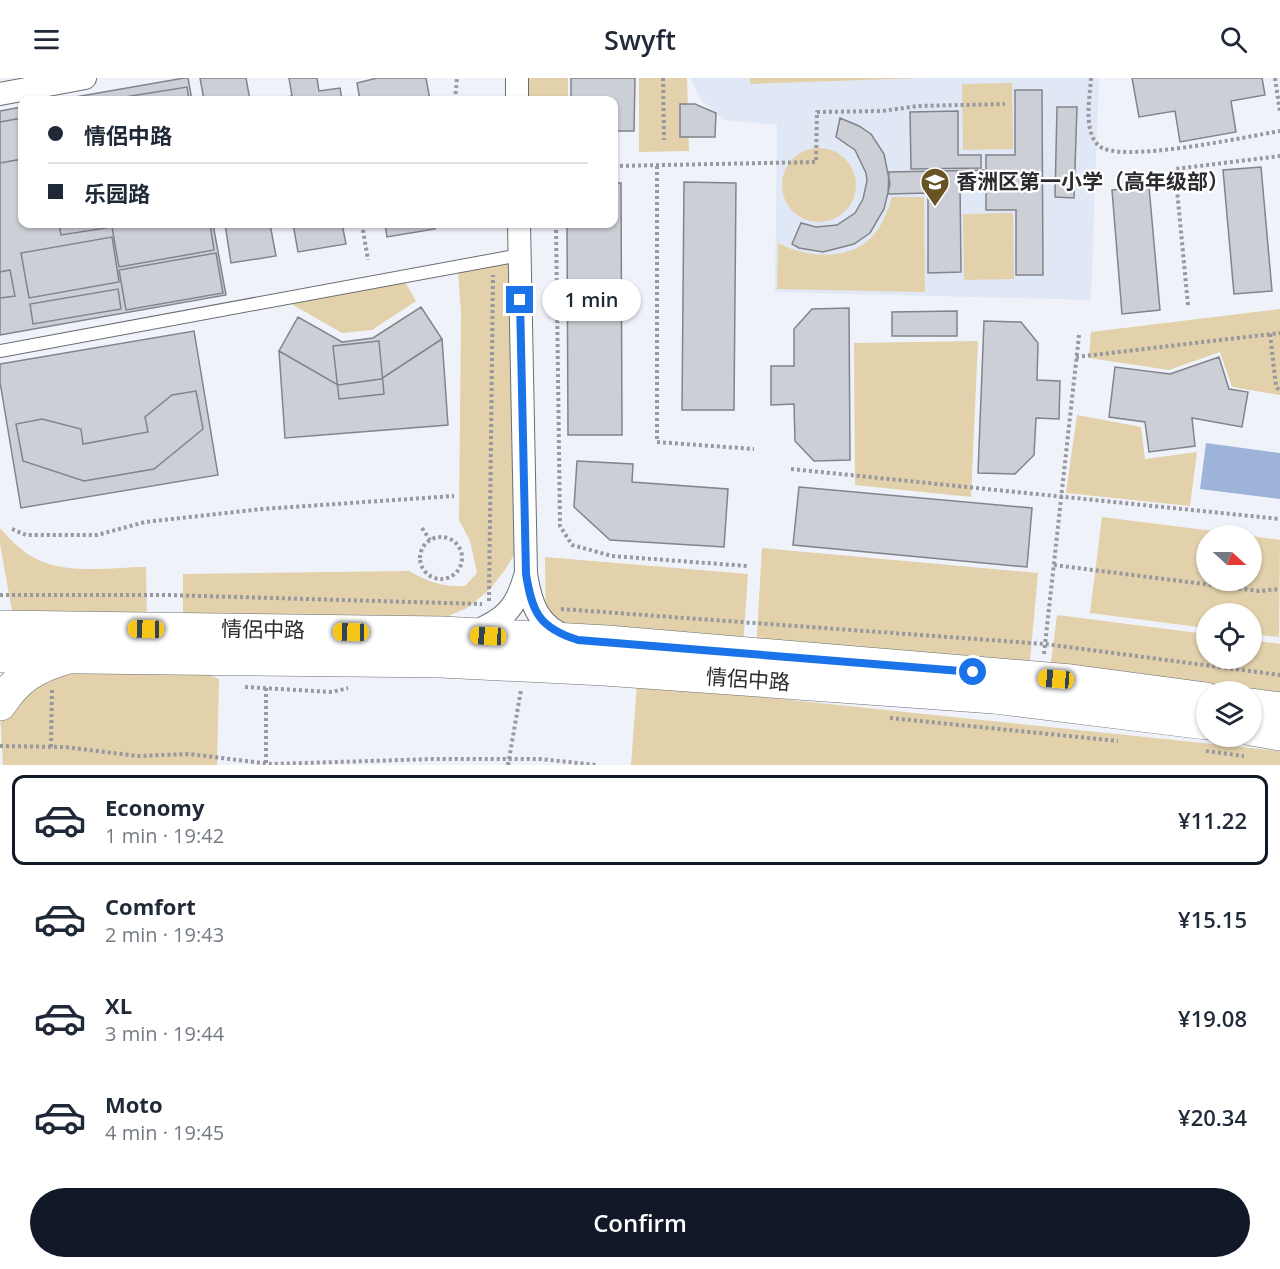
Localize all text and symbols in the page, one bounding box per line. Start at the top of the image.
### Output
text: Swyft [604,21,676,58]
icon: menu [30,23,63,56]
icon: search [1217,23,1250,56]
text: 情侶中路 [84,120,172,150]
school or university icon: 香洲区第一小学（高年级部） [919,166,951,208]
place label: 香洲区第一小学（高年级部） [956,167,1229,195]
text: 乐园路 [84,178,150,208]
callout: 1 min [541,279,640,321]
route end [506,286,533,313]
text: 1 min [565,286,619,313]
north arrow [1196,525,1262,591]
map controls [1196,525,1262,747]
button: locate [1196,603,1262,669]
street label: 情侶中路 [221,614,305,644]
car [128,620,164,638]
car [333,623,369,641]
car [470,626,506,646]
route start [959,658,986,685]
street label: 情侶中路 [705,662,791,696]
car [1037,668,1075,690]
button: layers [1196,681,1262,747]
text: Economy [105,792,204,822]
icon: car [33,793,87,847]
text: ¥11.22 [1178,805,1247,835]
text: 1 min · 19:42 [105,822,224,849]
text: Comfort [105,891,196,921]
icon: car [33,892,87,946]
text: ¥15.15 [1178,904,1247,934]
text: 2 min · 19:43 [105,921,224,948]
text: XL [105,990,132,1020]
icon: car [33,991,87,1045]
text: ¥19.08 [1178,1003,1247,1033]
text: 3 min · 19:44 [105,1020,224,1047]
text: Moto [105,1089,163,1119]
icon: car [33,1090,87,1144]
text: ¥20.34 [1178,1102,1247,1132]
text: 4 min · 19:45 [105,1119,224,1146]
button: Confirm [30,1188,1250,1257]

